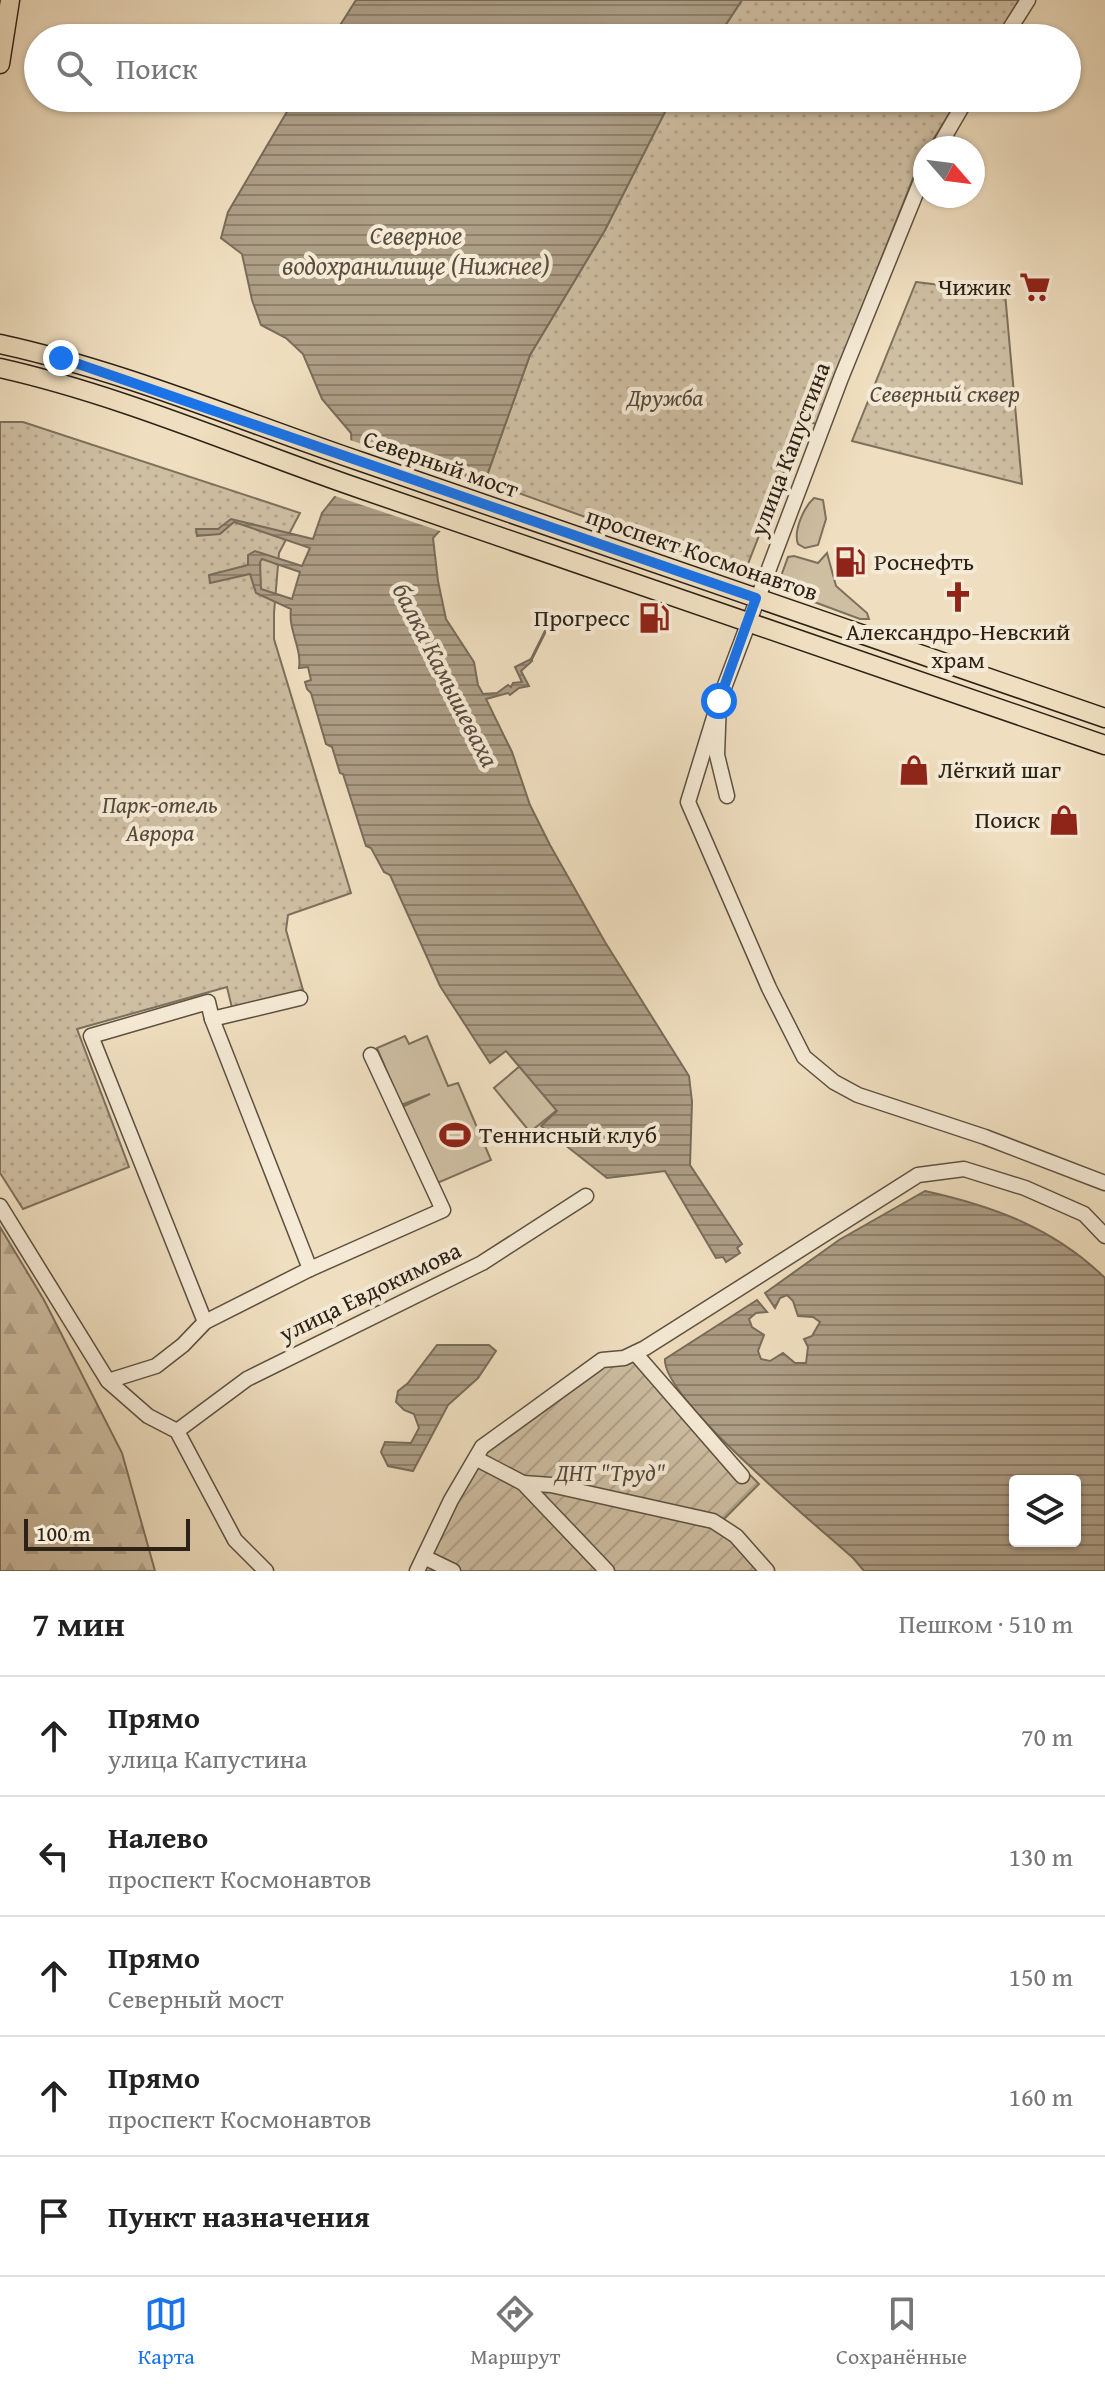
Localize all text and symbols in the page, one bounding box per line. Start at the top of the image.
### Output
search box [24,24,1081,112]
icon: search [52,46,96,90]
text: Поиск [116,46,198,90]
north arrow [913,136,985,208]
water label: Северное водохранилище (Нижнее) [282,215,550,284]
place label: Чижик [938,269,1011,304]
supermarket icon: Чижик [1018,270,1052,304]
route end [43,340,79,376]
street label: улица Капустина [740,356,839,542]
park label: Северный сквер [870,376,1020,411]
park label: Дружба [625,380,703,415]
street label: Северный мост [359,421,524,507]
street label: проспект Космонавтов [581,497,823,610]
place label: Роснефть [874,544,974,579]
fuel station icon: Роснефть [833,545,867,579]
water label: балка Камышеваха [383,576,510,774]
church icon: Александро-Невский храм [941,580,975,614]
place label: Прогресс [534,600,630,635]
fuel station icon: Прогресс [637,601,671,635]
place label: Александро-Невский храм [846,614,1070,677]
route start [701,683,737,719]
place label: Лёгкий шаг [938,752,1061,787]
shop icon: Лёгкий шаг [897,753,931,787]
park label: Парк-отель Аврора [102,787,218,850]
place label: Поиск [975,802,1040,837]
shop icon: Поиск [1047,803,1081,837]
place label: Теннисный клуб [479,1117,657,1152]
sports icon: Теннисный клуб [438,1118,472,1152]
street label: улица Евдокимова [272,1232,467,1351]
park label: ДНТ "Труд" [553,1455,666,1490]
map controls [1009,1475,1081,1547]
button: layers [1009,1475,1081,1547]
scale bar [24,1515,190,1551]
text: 100 m [36,1517,91,1549]
text: 7 мин [32,1599,125,1648]
text: Пешком · 510 m [899,1604,1073,1643]
text: Прямо [108,1695,200,1739]
icon: ahead [32,1714,76,1758]
text: 70 m [1021,1717,1073,1756]
text: улица Капустина [108,1739,307,1778]
text: Налево [108,1815,208,1859]
icon: left [32,1834,76,1878]
text: 130 m [1008,1837,1073,1876]
text: проспект Космонавтов [108,1859,372,1898]
text: Прямо [108,1935,200,1979]
icon: ahead [32,1954,76,1998]
text: 150 m [1008,1957,1073,1996]
text: Северный мост [108,1979,284,2018]
text: Прямо [108,2055,200,2099]
icon: ahead [32,2074,76,2118]
text: 160 m [1008,2077,1073,2116]
text: проспект Космонавтов [108,2099,372,2138]
icon: arrive [32,2194,76,2238]
text: Пункт назначения [108,2194,370,2238]
tab: Карта [138,2292,195,2372]
tab: Маршрут [470,2292,560,2372]
tab: Сохранённые [836,2292,967,2372]

